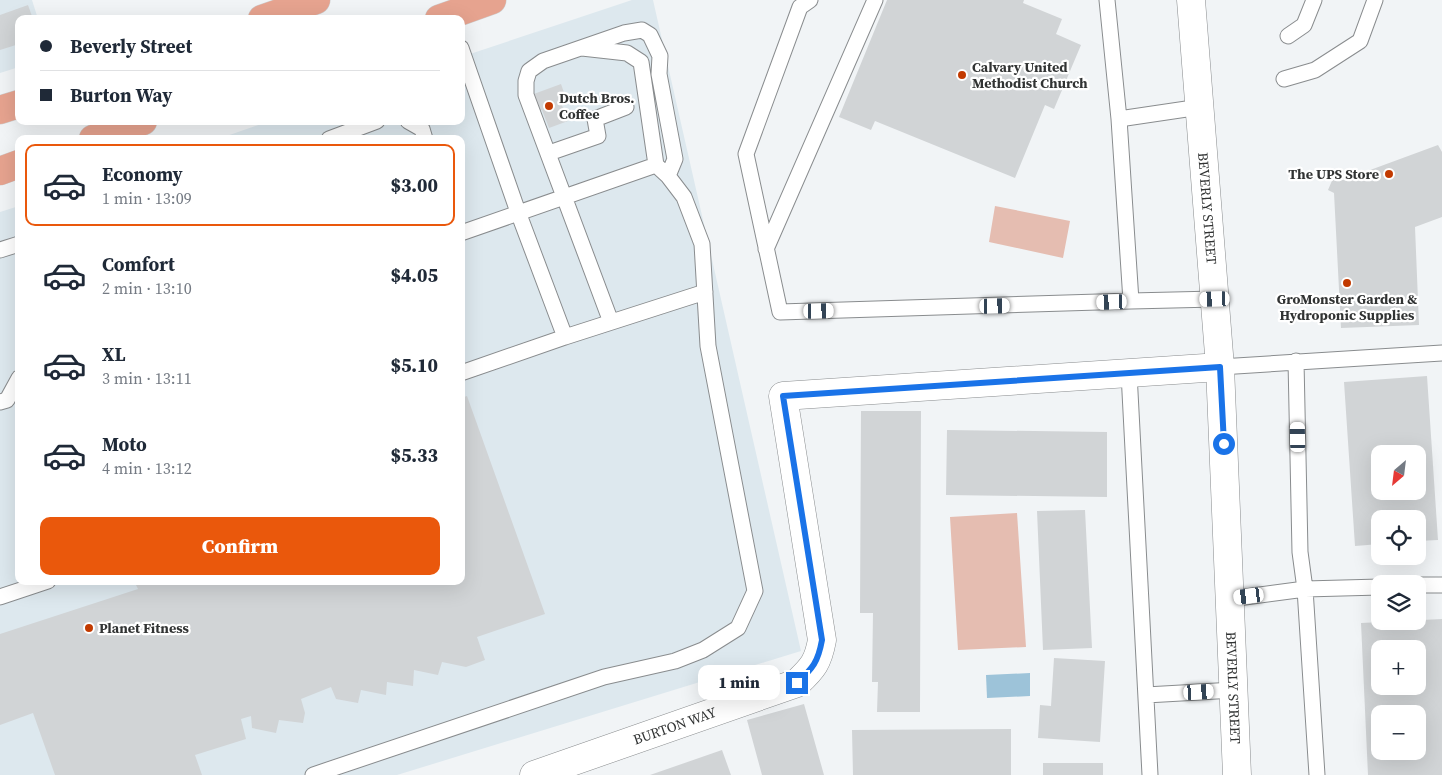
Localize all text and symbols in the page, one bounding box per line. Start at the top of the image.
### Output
text: Beverly Street [70,33,192,59]
place label: Calvary United Methodist Church [972,57,1088,93]
marker: Calvary United Methodist Church [956,69,968,81]
text: Burton Way [70,82,172,108]
place label: Dutch Bros. Coffee [559,88,635,124]
marker: Dutch Bros. Coffee [543,100,555,112]
street label: BEVERLY STREET [1193,152,1222,266]
text: Economy [102,161,183,187]
icon: car [42,163,87,208]
place label: The UPS Store [1288,164,1379,184]
marker: The UPS Store [1383,168,1395,180]
text: $3.00 [390,172,438,198]
text: 1 min · 13:09 [102,187,192,209]
text: Comfort [102,251,175,277]
icon: car [42,253,87,298]
text: $4.05 [390,262,438,288]
text: 2 min · 13:10 [102,277,192,299]
marker: GroMonster Garden & Hydroponic Supplies [1341,277,1353,289]
place label: GroMonster Garden & Hydroponic Supplies [1277,289,1417,325]
car [1199,291,1230,307]
car [1096,294,1127,310]
car [979,298,1010,314]
car [803,303,834,319]
text: XL [102,341,125,367]
icon: car [42,343,87,388]
text: $5.10 [390,352,438,378]
text: 3 min · 13:11 [102,367,192,389]
car [1290,422,1305,452]
text: Moto [102,431,147,457]
icon: car [42,433,87,478]
route start [1213,433,1235,455]
text: $5.33 [390,442,438,468]
north arrow [1371,445,1426,500]
map controls [1371,445,1426,760]
text: 4 min · 13:12 [102,457,192,479]
button: locate [1371,510,1426,565]
button: Confirm [40,517,440,575]
button: layers [1371,575,1426,630]
car [1233,587,1264,605]
place label: Planet Fitness [99,618,190,638]
marker: Planet Fitness [83,622,95,634]
street label: BEVERLY STREET [1221,631,1246,745]
button: + [1371,640,1426,695]
callout: 1 min [697,666,780,700]
text: 1 min [718,671,760,693]
route end [786,672,808,694]
car [1183,684,1214,700]
street label: BURTON WAY [630,702,719,750]
button: − [1371,705,1426,760]

